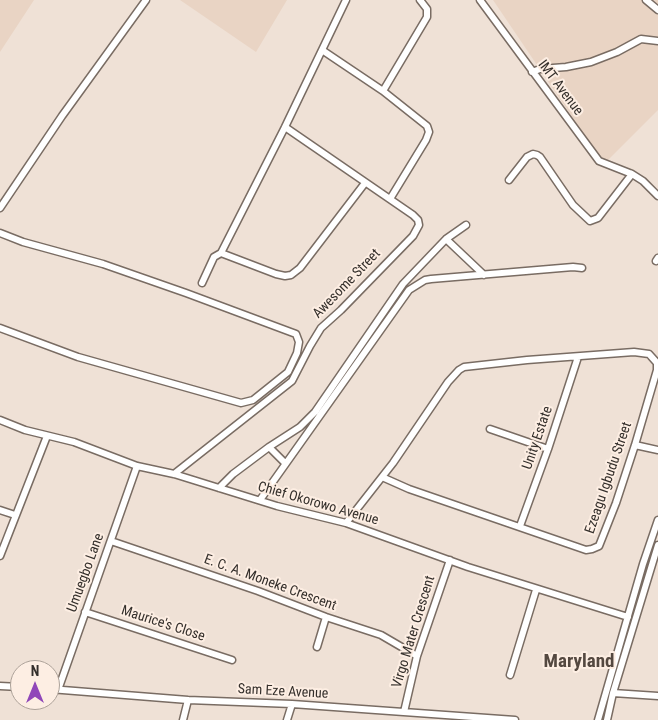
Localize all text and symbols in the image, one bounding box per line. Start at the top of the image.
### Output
street label: IMT Avenue [534,57,586,119]
street label: Awesome Street [310,246,384,322]
street label: Unity Estate [519,404,557,472]
street label: Ezeagu Igbudu Street [582,420,636,536]
street label: Chief Okorowo Avenue [256,479,380,529]
street label: Umuegbo Lane [64,531,108,615]
street label: E. C. A. Moneke Crescent [202,551,338,615]
street label: Virgo Mater Crescent [389,574,439,690]
street label: Maurice's Close [119,603,207,645]
district label: Maryland [544,651,614,673]
north arrow [10,660,60,710]
text: N [31,663,39,679]
street label: Sam Eze Avenue [237,681,329,703]

